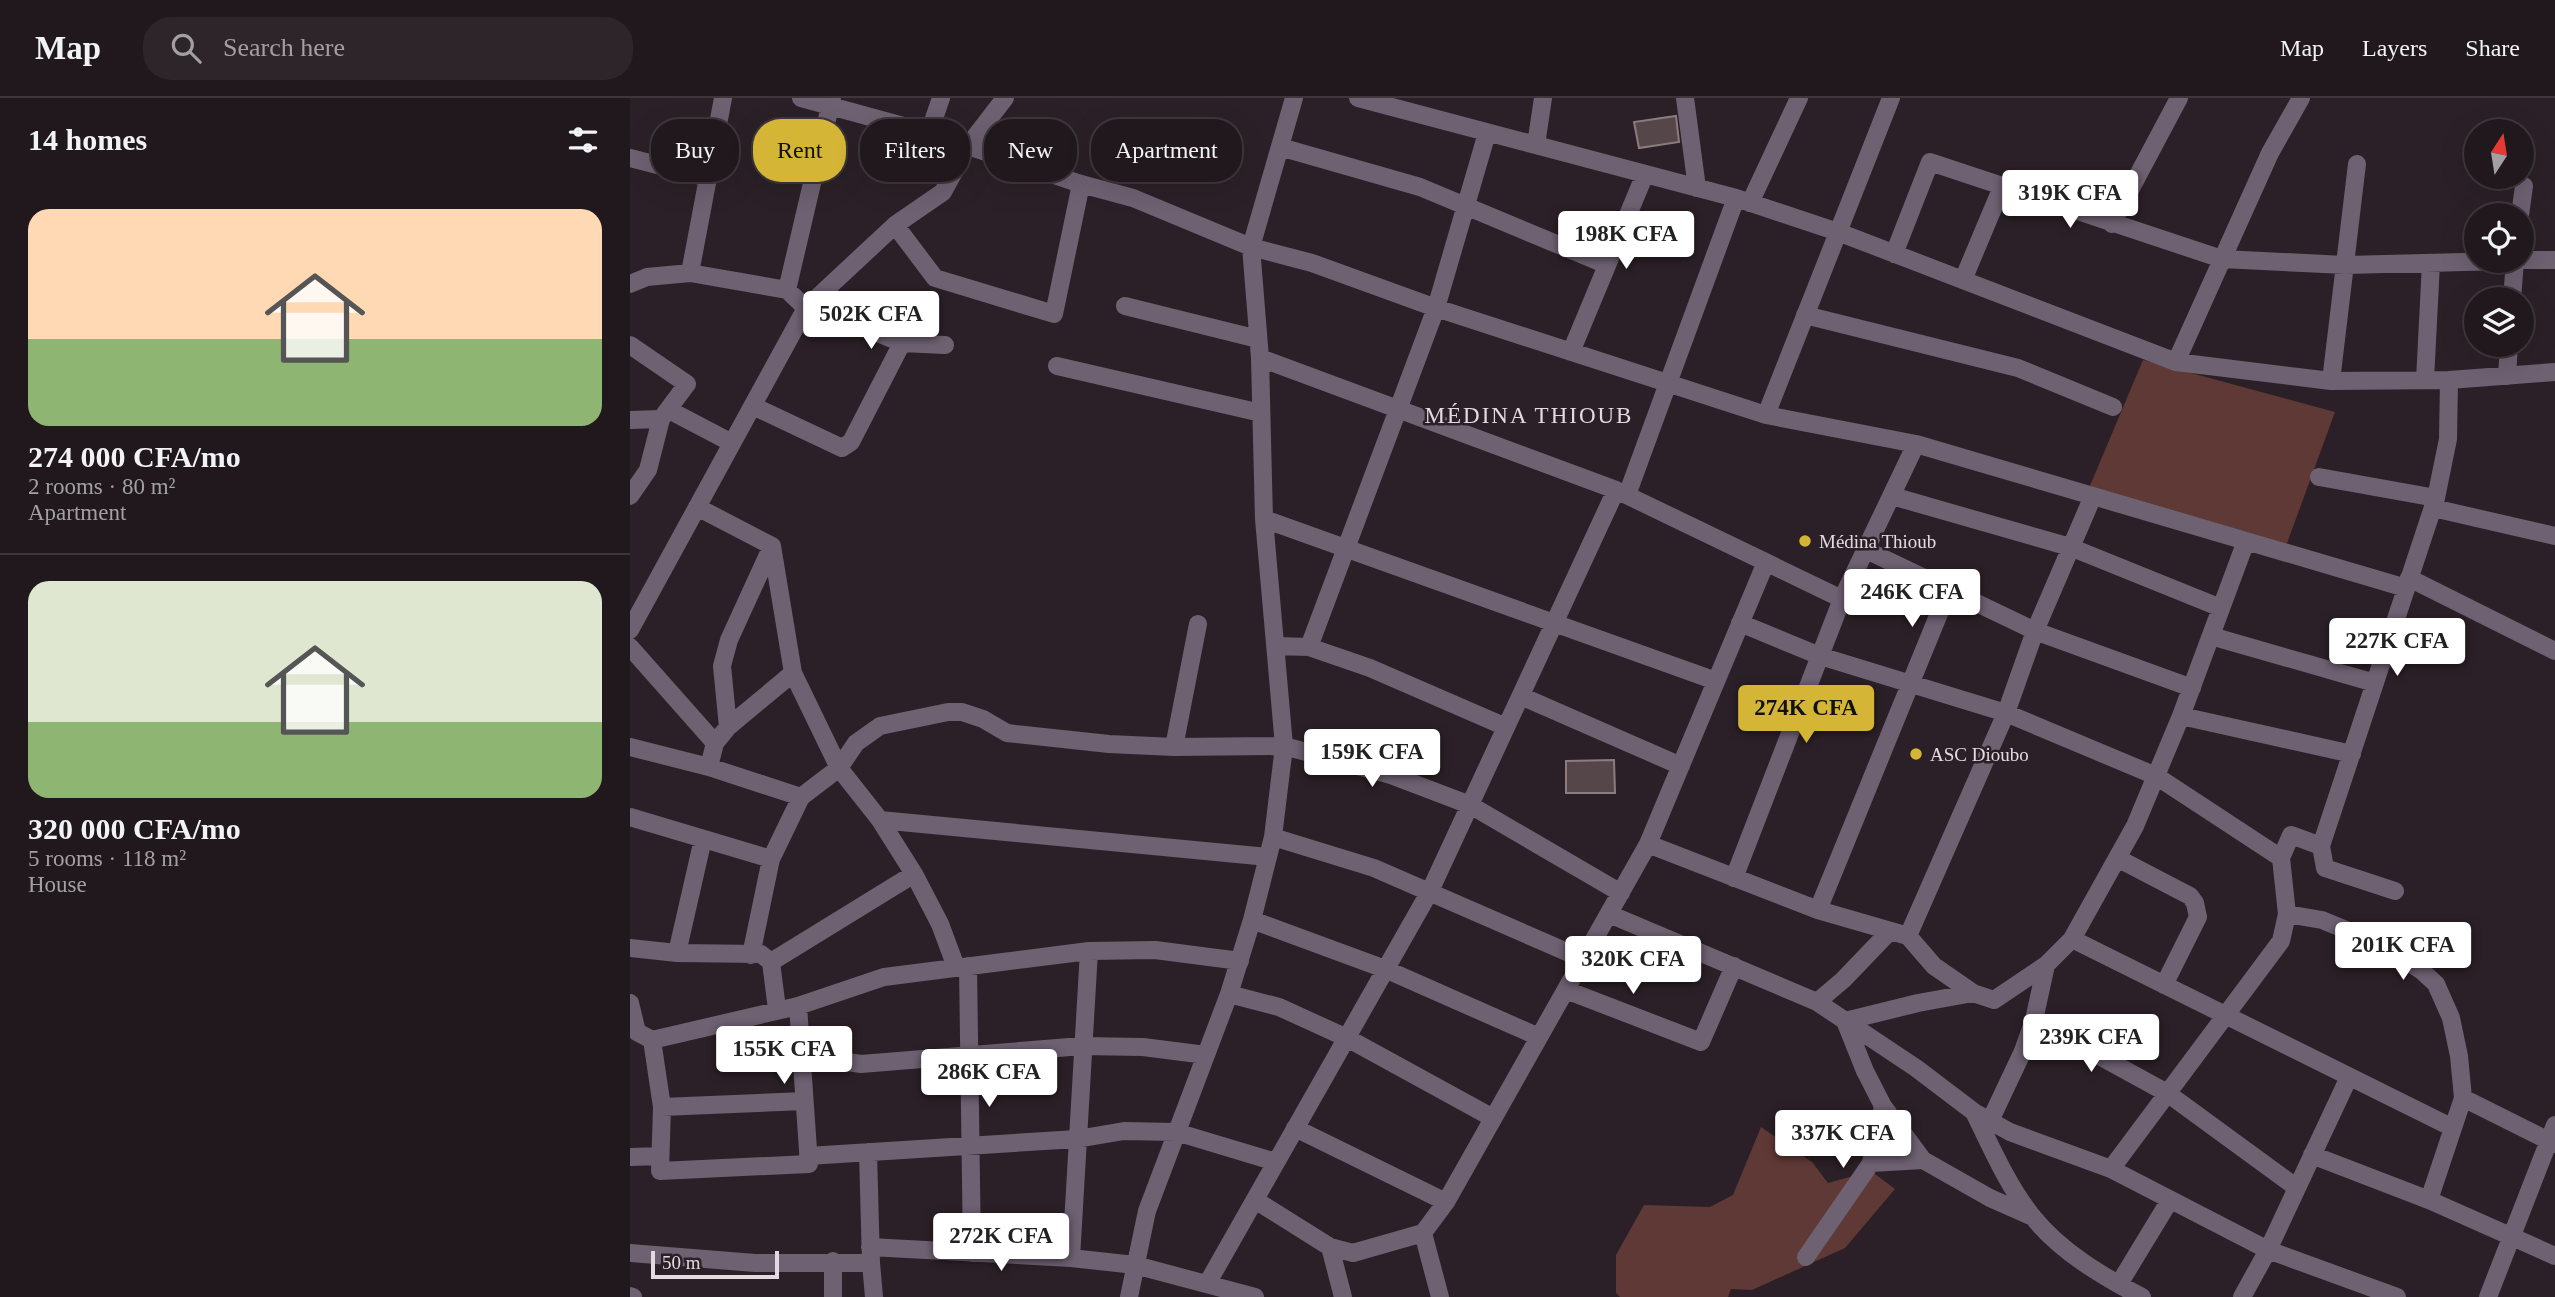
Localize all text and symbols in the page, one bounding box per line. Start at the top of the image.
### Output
search box [143,17,633,80]
icon: search [167,29,205,67]
text: Map [35,30,101,66]
text: Search here [223,33,345,62]
text: Map [2280,35,2324,61]
text: Layers [2362,35,2427,61]
text: Share [2465,35,2520,61]
chip: Buy [651,119,739,182]
chip: Rent [753,119,846,182]
chip: Filters [860,119,970,182]
chip: New [984,119,1077,182]
chip: Apartment [1091,119,1242,182]
north arrow [2464,119,2534,189]
map controls [2464,119,2534,357]
icon: filters [564,121,602,159]
text: 14 homes [28,123,147,156]
pin: 319K CFA [1998,170,2142,230]
text: 319K CFA [2018,180,2122,205]
button: locate [2464,203,2534,273]
pin: 198K CFA [1554,212,1698,271]
text: 198K CFA [1574,221,1678,246]
icon: home [252,255,378,381]
button: layers [2464,287,2534,357]
pin: 502K CFA [799,292,943,351]
text: 502K CFA [819,301,923,326]
district label: MÉDINA THIOUB [1425,403,1633,428]
text: 274 000 CFA/mo [28,440,241,473]
text: 2 rooms · 80 m² [28,474,175,499]
text: Apartment [28,500,126,525]
place label: Médina Thioub [1819,531,1936,552]
marker: Médina Thioub [1797,533,1813,549]
pin: 246K CFA [1840,570,1984,629]
text: 246K CFA [1860,579,1964,604]
pin: 227K CFA [2325,618,2469,678]
icon: home [252,627,378,753]
text: 227K CFA [2345,628,2449,653]
pin: 274K CFA [1734,686,1878,745]
text: 274K CFA [1754,695,1858,720]
pin: 159K CFA [1300,730,1444,789]
text: 159K CFA [1320,739,1424,764]
place label: ASC Dioubo [1930,744,2029,765]
marker: ASC Dioubo [1908,746,1924,762]
text: 320 000 CFA/mo [28,812,241,845]
text: 5 rooms · 118 m² [28,846,186,871]
text: House [28,872,87,897]
pin: 201K CFA [2331,922,2475,982]
text: 201K CFA [2351,932,2455,957]
pin: 320K CFA [1561,936,1705,996]
text: 320K CFA [1581,946,1685,971]
pin: 239K CFA [2019,1014,2163,1074]
text: 239K CFA [2039,1024,2143,1049]
pin: 155K CFA [712,1026,856,1086]
text: 155K CFA [732,1036,836,1061]
pin: 286K CFA [917,1049,1061,1109]
text: 286K CFA [937,1059,1041,1084]
pin: 337K CFA [1771,1110,1915,1170]
text: 337K CFA [1791,1120,1895,1145]
pin: 272K CFA [929,1214,1073,1273]
text: 272K CFA [949,1223,1053,1248]
scale bar [651,1248,779,1280]
text: 50 m [662,1252,701,1273]

